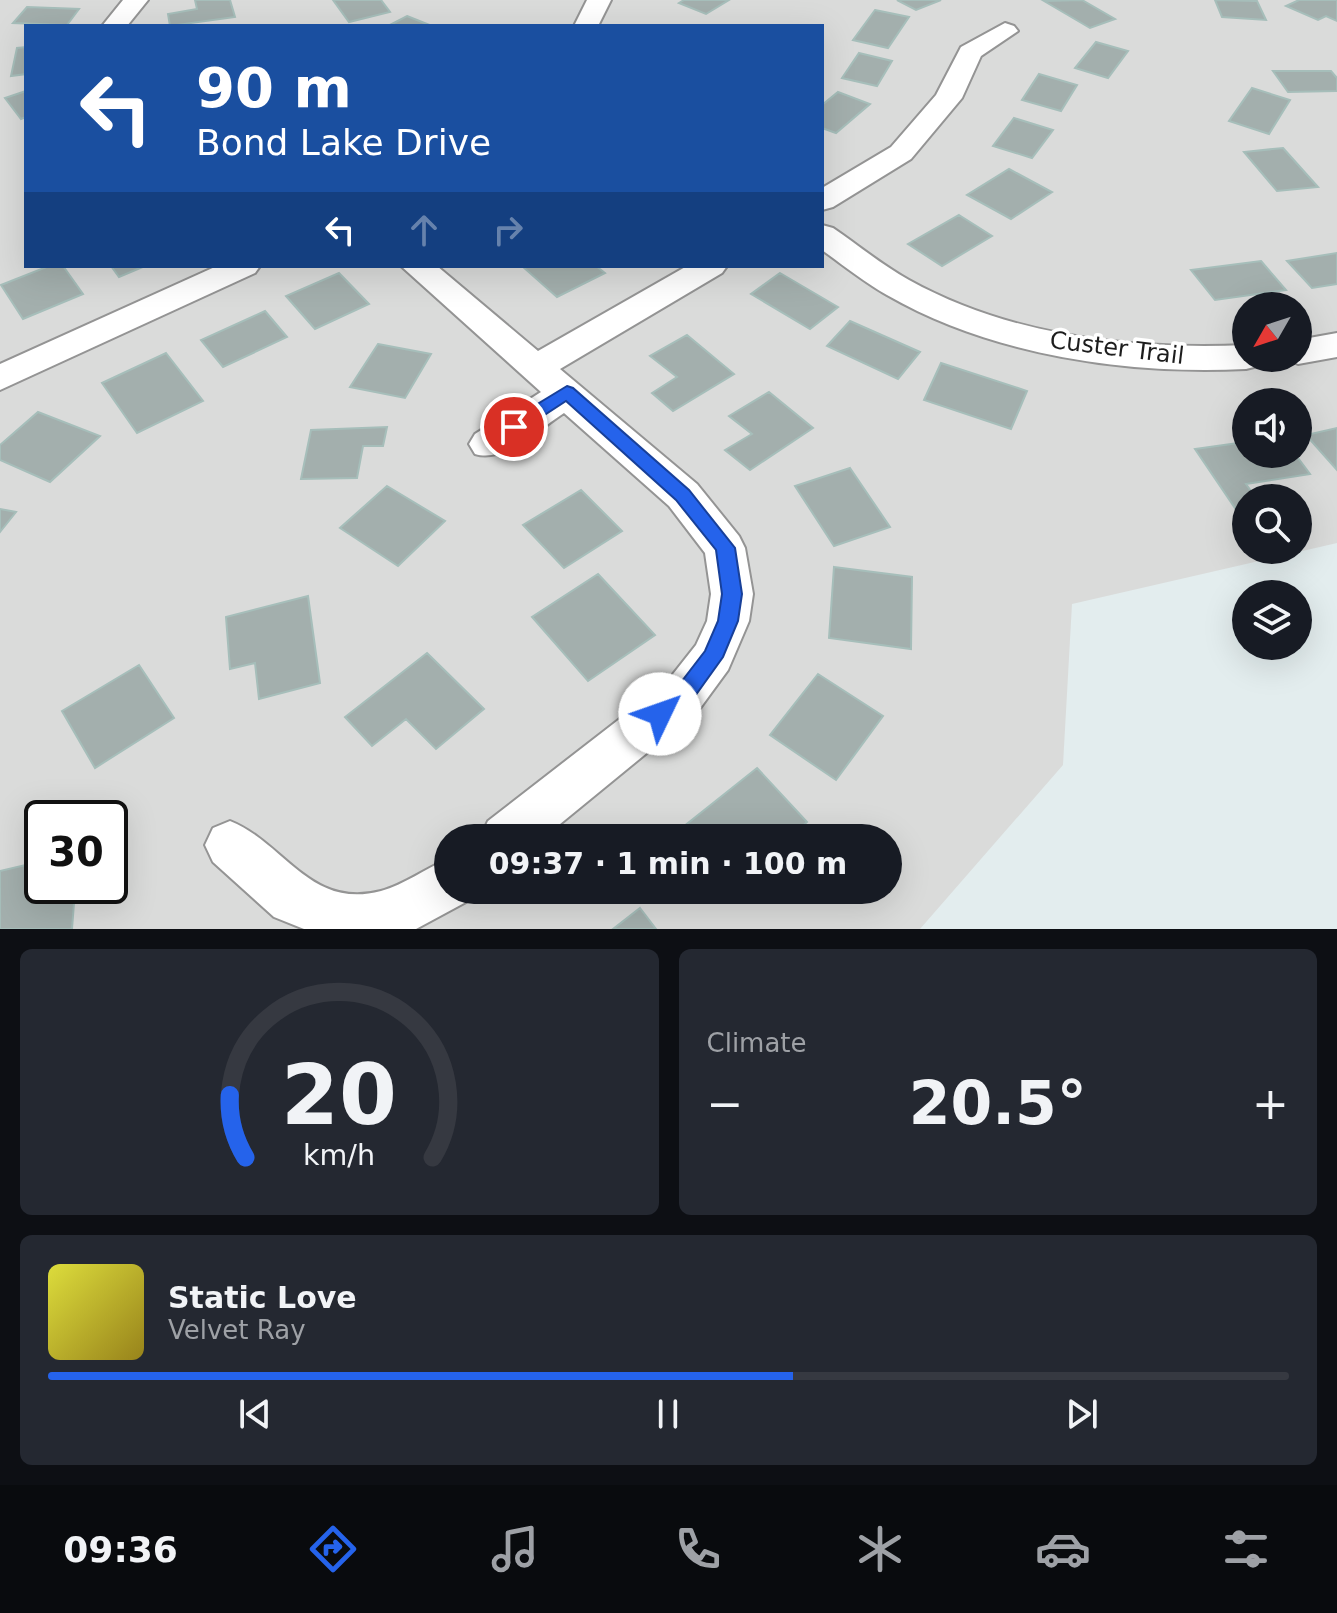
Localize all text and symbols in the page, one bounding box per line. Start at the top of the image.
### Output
text: 90 m [196,55,352,120]
icon: left [64,56,168,160]
text: Bond Lake Drive [196,122,491,163]
icon: left [318,208,362,252]
icon: ahead [402,208,446,252]
icon: right [486,208,530,252]
north arrow [1232,292,1312,372]
map controls [1232,292,1312,660]
street label: Custer Trail [1048,326,1186,370]
button: sound [1232,388,1312,468]
pin [480,393,548,461]
icon: arrive [492,405,536,449]
button: search [1232,484,1312,564]
button: layers [1232,580,1312,660]
position arrow [618,672,702,756]
speed limit sign: 30 [24,800,128,904]
text: 09:37 · 1 min · 100 m [489,846,847,881]
text: Climate [707,1028,807,1058]
text: 20 [281,1047,397,1144]
text: 20.5° [909,1068,1087,1138]
text: − [707,1078,743,1129]
text: + [1252,1078,1289,1129]
text: km/h [303,1138,375,1172]
text: Static Love [168,1280,357,1315]
text: Velvet Ray [168,1315,306,1345]
icon: previous [233,1392,277,1436]
icon: pause [646,1392,690,1436]
icon: next [1060,1392,1104,1436]
icon: directions [305,1521,361,1577]
icon: music [487,1521,543,1577]
icon: phone [670,1521,726,1577]
icon: climate [852,1521,908,1577]
icon: car [1035,1521,1091,1577]
icon: filters [1218,1521,1274,1577]
text: 09:36 [63,1529,178,1570]

